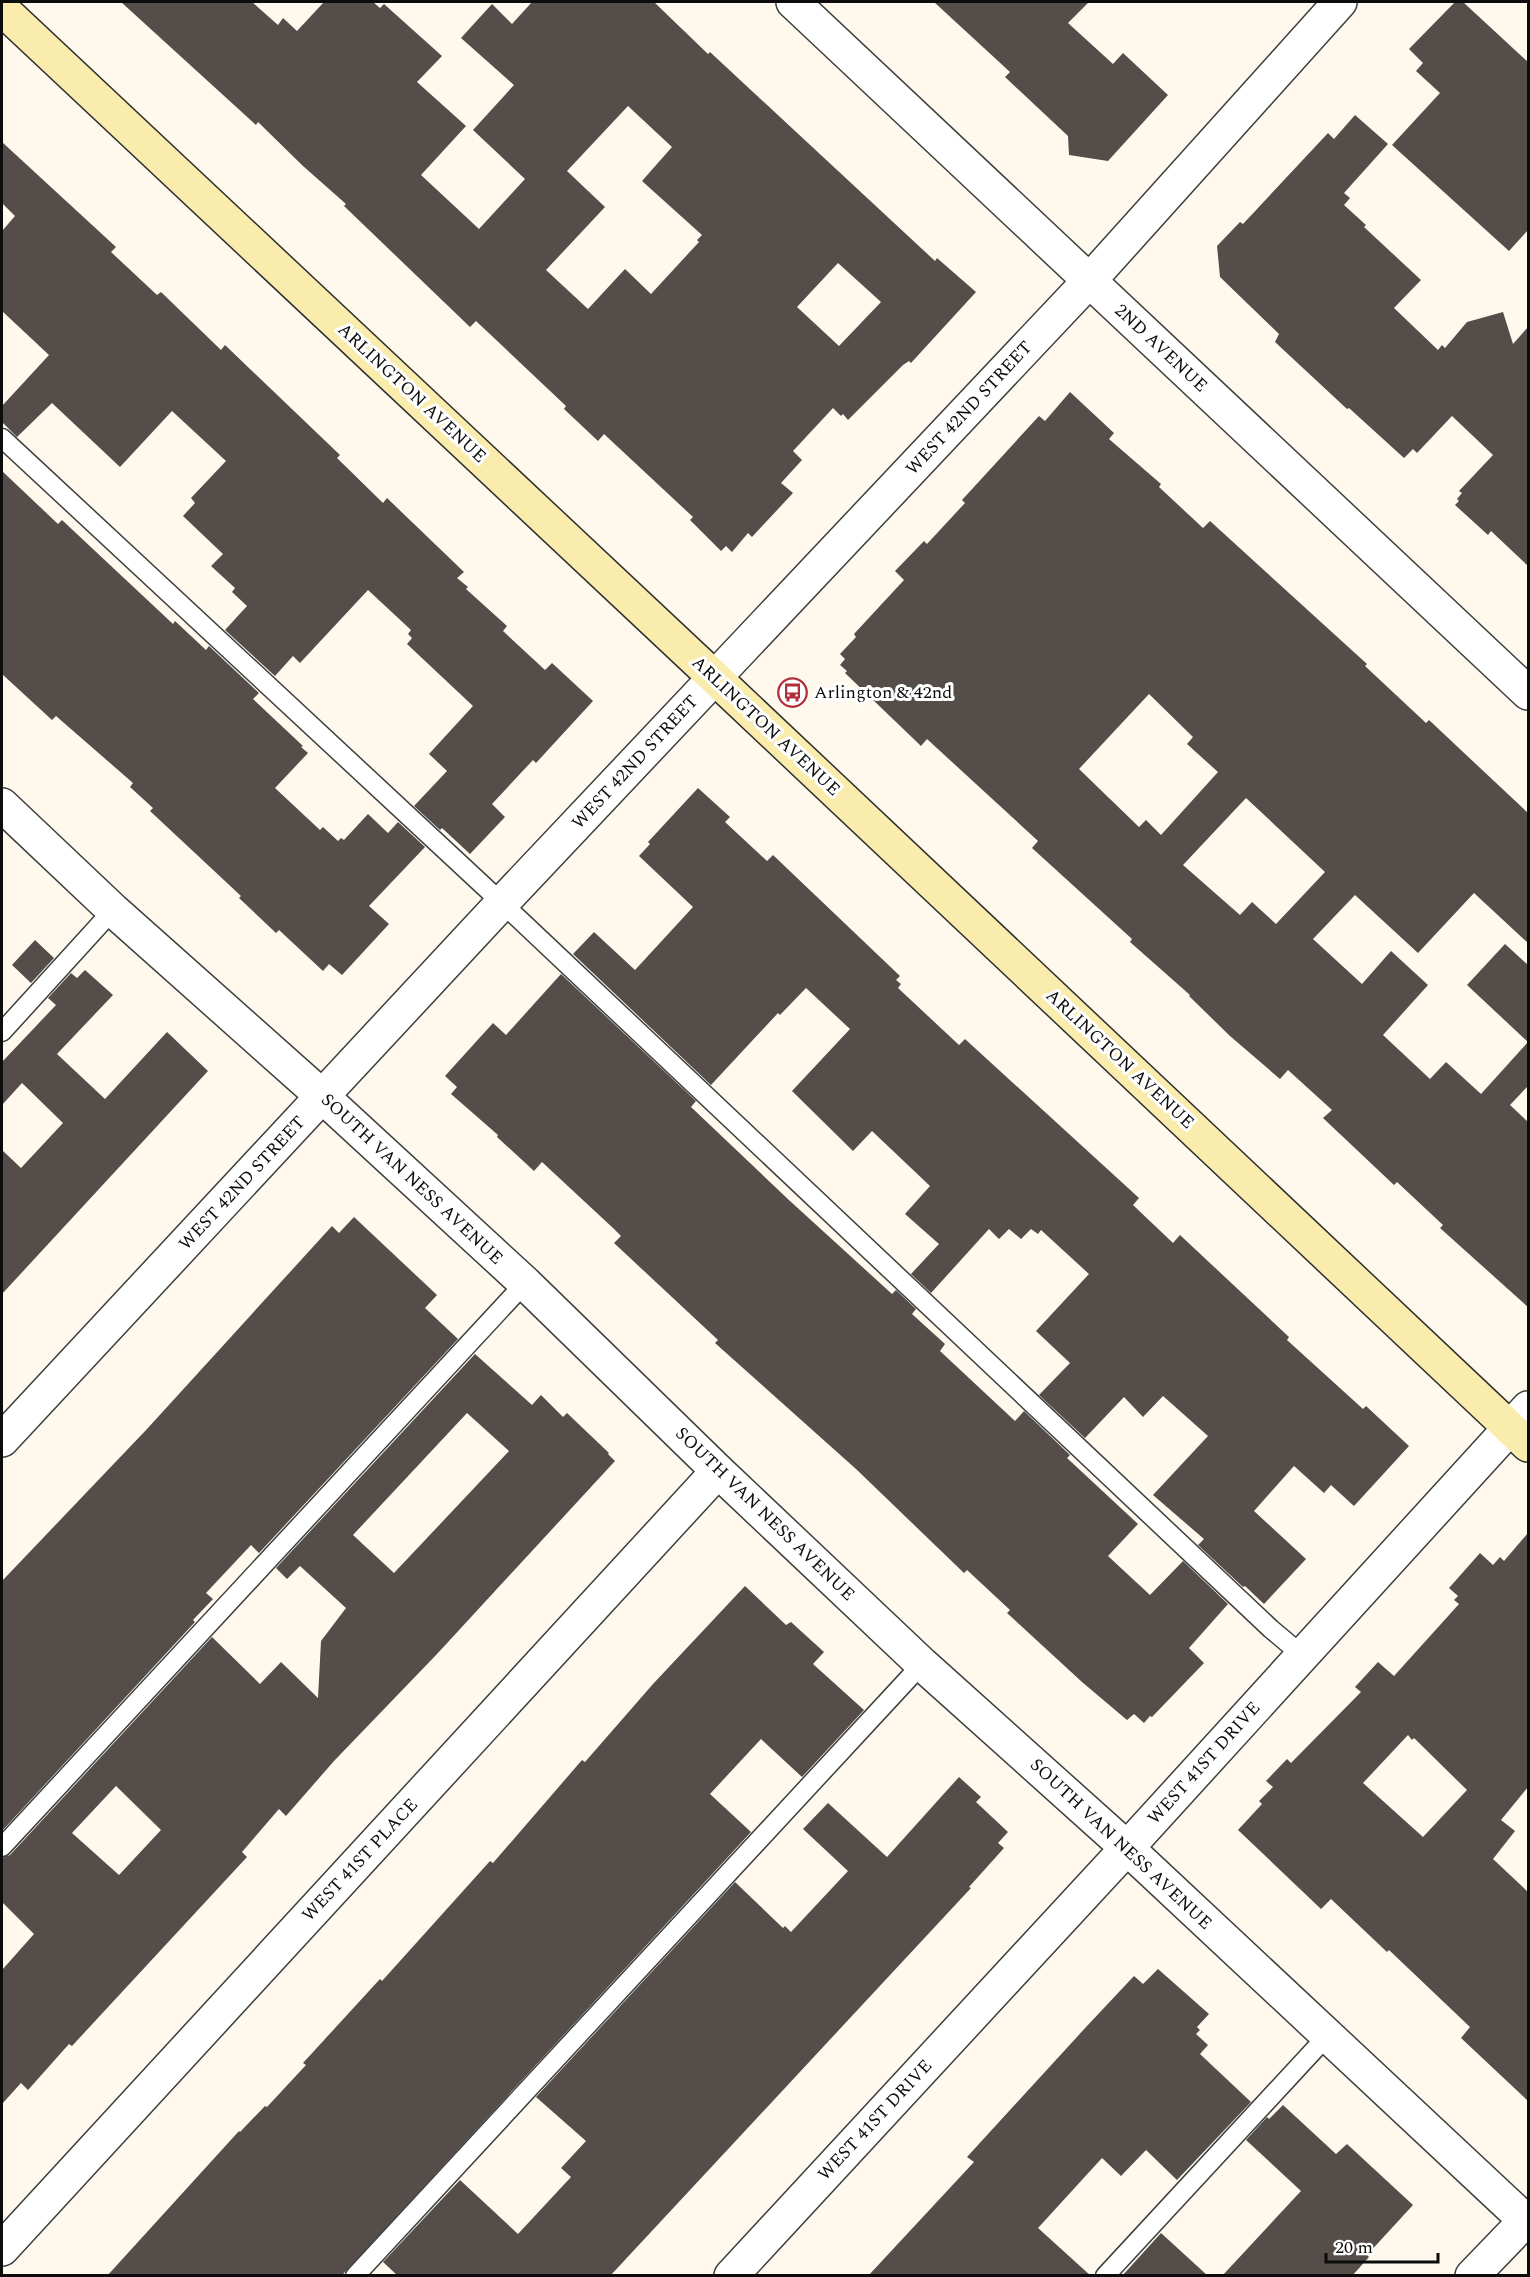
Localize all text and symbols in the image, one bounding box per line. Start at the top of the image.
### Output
street label: 2ND AVENUE [1108,298,1214,398]
street label: ARLINGTON AVENUE [332,317,492,469]
street label: WEST 42ND STREET [899,335,1039,481]
street label: ARLINGTON AVENUE [686,650,846,802]
bus stop icon: Arlington & 42nd [777,676,809,708]
place label: Arlington & 42nd [814,679,952,706]
street label: WEST 42ND STREET [565,689,705,835]
street label: ARLINGTON AVENUE [1040,983,1200,1135]
street label: SOUTH VAN NESS AVENUE [315,1087,509,1271]
street label: WEST 42ND STREET [172,1110,312,1256]
street label: SOUTH VAN NESS AVENUE [669,1421,861,1607]
street label: WEST 41ST DRIVE [1141,1695,1267,1831]
street label: SOUTH VAN NESS AVENUE [1024,1752,1218,1936]
street label: WEST 41ST PLACE [296,1792,424,1928]
street label: WEST 41ST DRIVE [811,2053,939,2187]
scale bar [1326,2226,1438,2264]
text: 20 m [1335,2234,1373,2261]

